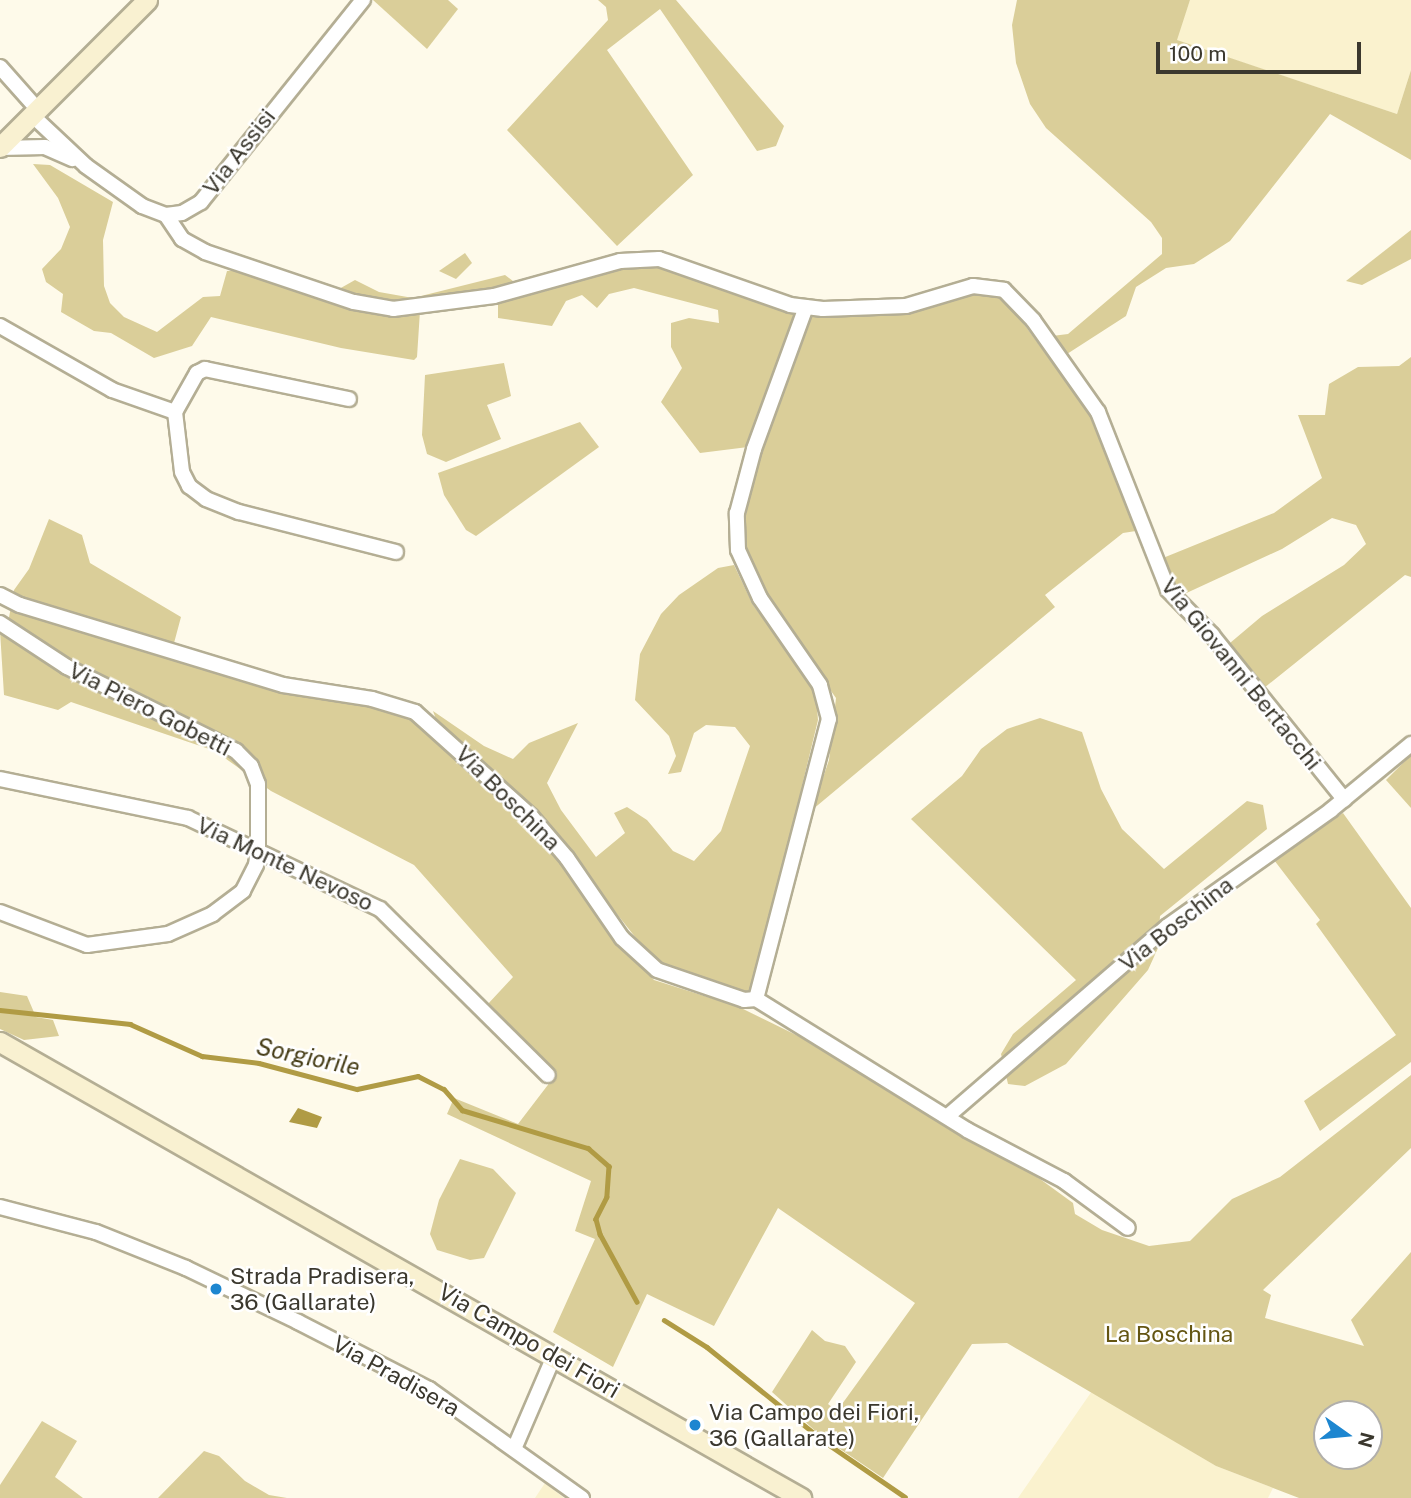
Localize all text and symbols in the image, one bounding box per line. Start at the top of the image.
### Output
scale bar [1159,28,1364,72]
text: 100 m [1169,41,1226,66]
street label: Via Assisi [197,103,281,201]
street label: Via Giovanni Bertacchi [1155,572,1327,776]
street label: Via Piero Gobetti [64,656,236,762]
street label: Via Boschina [450,740,566,856]
street label: Via Monte Nevoso [192,811,378,917]
street label: Via Boschina [1114,871,1238,977]
water label: Sorgiorile [253,1032,363,1082]
place label: Strada Pradisera, 36 (Gallarate) [230,1262,414,1316]
street label: Via Campo dei Fiori [433,1278,625,1404]
marker: Strada Pradisera, 36 (Gallarate) [208,1281,224,1297]
park label: La Boschina [1105,1320,1233,1348]
street label: Via Pradisera [328,1330,464,1422]
place label: Via Campo dei Fiori, 36 (Gallarate) [709,1398,920,1452]
north arrow [1313,1400,1383,1470]
marker: Via Campo dei Fiori, 36 (Gallarate) [687,1417,703,1433]
text: N [1354,1430,1379,1450]

